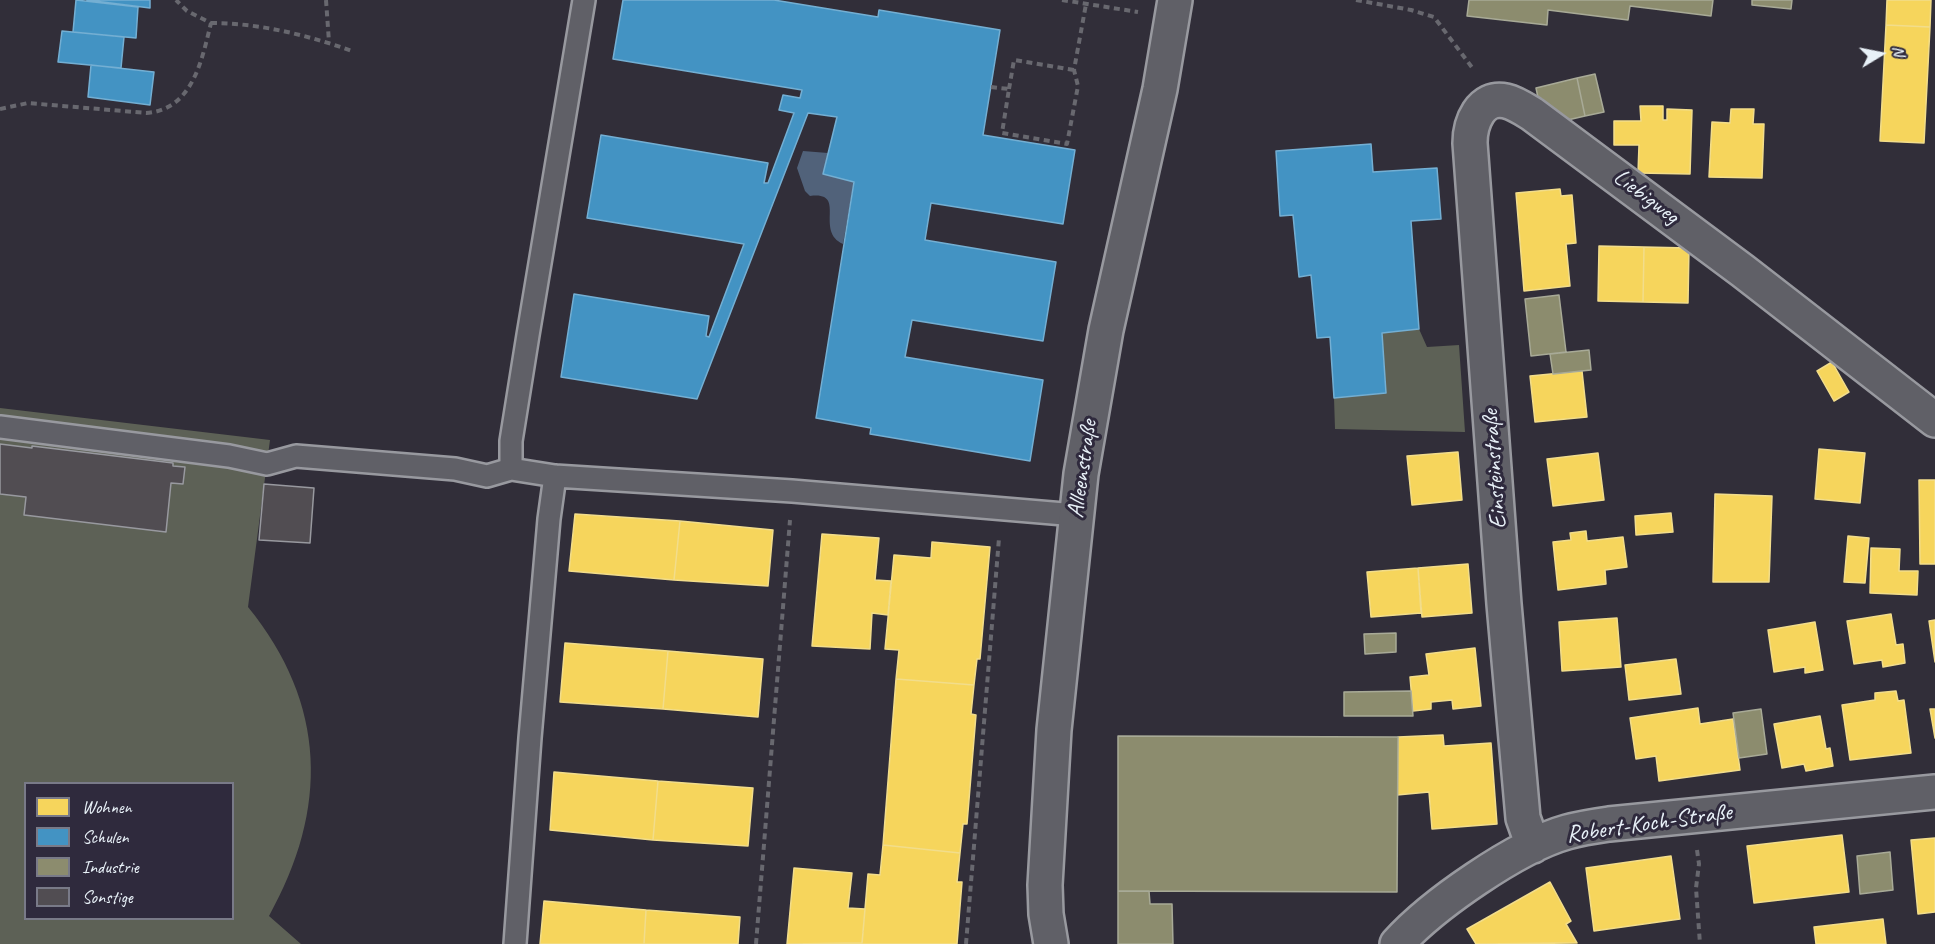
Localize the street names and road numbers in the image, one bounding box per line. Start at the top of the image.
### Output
street label: Liebigweg [1607,163,1685,231]
street label: Einsteinstraße [1476,408,1514,530]
street label: Alleenstraße [1062,418,1104,520]
street label: Robert-Koch-Straße [1564,798,1734,850]

